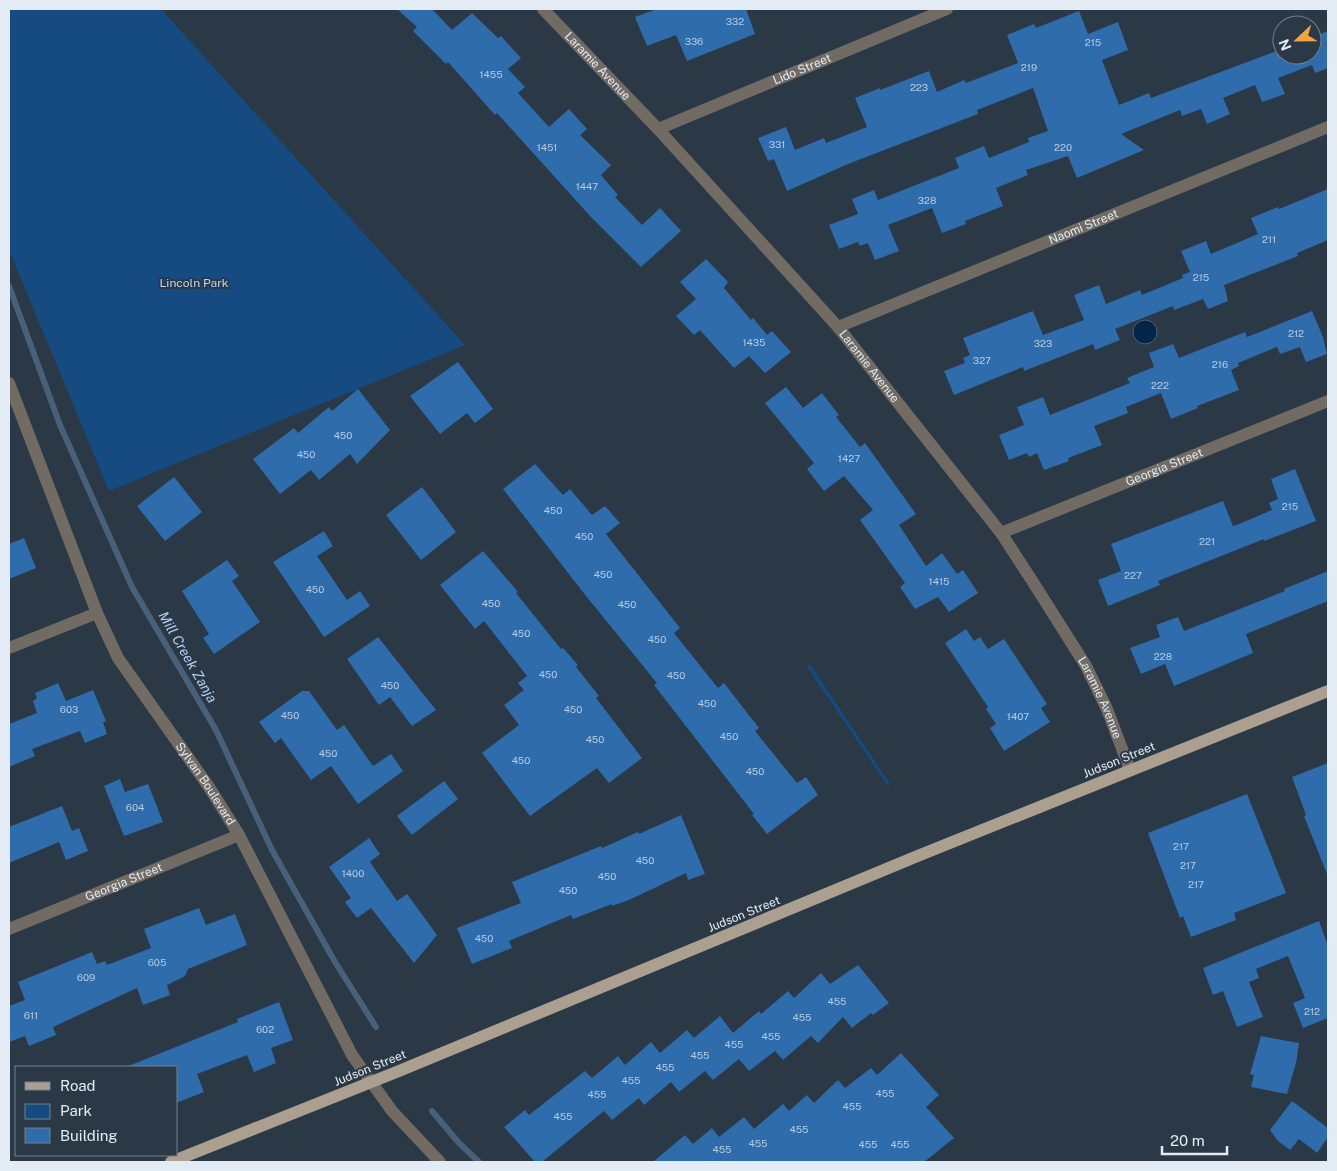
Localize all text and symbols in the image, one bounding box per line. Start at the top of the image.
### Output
house number: 332 [726,15,744,27]
north arrow [1272,15,1322,65]
street label: Laramie Avenue [562,29,634,103]
house number: 336 [685,35,703,47]
house number: 215 [1085,36,1101,48]
text: N [1275,37,1294,53]
street label: Lido Street [771,51,834,87]
house number: 219 [1021,61,1037,73]
house number: 1455 [479,68,503,80]
house number: 223 [910,81,928,93]
house number: 331 [769,138,785,150]
house number: 1451 [537,141,557,153]
house number: 220 [1054,141,1072,153]
house number: 1447 [576,180,598,192]
house number: 328 [918,194,936,206]
street label: Naomi Street [1047,206,1120,247]
house number: 211 [1262,233,1276,245]
house number: 215 [1193,271,1209,283]
park label: Lincoln Park [159,276,229,290]
street label: Laramie Avenue [836,327,902,406]
house number: 212 [1288,327,1304,339]
house number: 1435 [742,336,766,348]
house number: 323 [1034,337,1052,349]
house number: 327 [973,354,991,366]
house number: 216 [1212,358,1228,370]
house number: 222 [1151,379,1169,391]
house number: 450 [334,429,352,441]
street label: Georgia Street [1124,445,1205,489]
house number: 450 [297,448,315,460]
house number: 1427 [838,452,860,464]
house number: 215 [1282,500,1298,512]
house number: 450 [544,504,562,516]
house number: 450 [575,530,593,542]
house number: 221 [1199,535,1215,547]
house number: 450 [594,568,612,580]
house number: 227 [1124,569,1142,581]
house number: 1415 [929,575,949,587]
house number: 450 [306,583,324,595]
house number: 450 [482,597,500,609]
house number: 450 [618,598,636,610]
water label: Mill Creek Zanja [155,609,221,705]
house number: 450 [512,627,530,639]
house number: 450 [648,633,666,645]
house number: 228 [1154,650,1172,662]
street label: Laramie Avenue [1075,654,1125,741]
house number: 450 [539,668,557,680]
house number: 450 [667,669,685,681]
house number: 450 [381,679,399,691]
house number: 450 [698,697,716,709]
house number: 603 [60,703,78,715]
house number: 450 [564,703,582,715]
house number: 450 [281,709,299,721]
house number: 1407 [1007,710,1029,722]
house number: 450 [720,730,738,742]
house number: 450 [586,733,604,745]
street label: Judson Street [1081,739,1157,781]
street label: Sylvan Boulevard [173,740,238,828]
house number: 450 [319,747,337,759]
house number: 450 [512,754,530,766]
house number: 450 [746,765,764,777]
house number: 604 [126,801,144,813]
house number: 217 [1173,840,1189,852]
house number: 450 [636,854,654,866]
house number: 217 [1180,859,1196,871]
street label: Georgia Street [83,860,165,904]
house number: 1400 [342,867,364,879]
house number: 450 [598,870,616,882]
house number: 217 [1188,878,1204,890]
house number: 450 [559,884,577,896]
street label: Judson Street [706,893,782,935]
house number: 450 [475,932,493,944]
house number: 605 [148,956,166,968]
house number: 609 [77,971,95,983]
house number: 455 [827,995,847,1007]
house number: 212 [1304,1005,1320,1017]
house number: 611 [24,1009,38,1021]
house number: 455 [792,1011,812,1023]
house number: 602 [256,1023,274,1035]
house number: 455 [761,1030,781,1042]
house number: 455 [724,1038,744,1050]
street label: Judson Street [332,1047,408,1089]
house number: 455 [690,1049,710,1061]
house number: 455 [655,1061,675,1073]
legend [15,1066,178,1156]
house number: 455 [621,1074,641,1086]
text: Road [60,1077,96,1094]
house number: 455 [875,1087,895,1099]
house number: 455 [587,1088,607,1100]
house number: 455 [842,1100,862,1112]
text: Park [60,1102,92,1119]
house number: 455 [553,1110,573,1122]
house number: 455 [789,1123,809,1135]
scale bar [1162,1124,1227,1156]
text: Building [60,1127,118,1144]
text: 20 m [1170,1132,1205,1149]
house number: 455 [748,1137,768,1149]
house number: 455 [858,1138,878,1150]
house number: 455 [890,1138,910,1150]
house number: 455 [712,1143,732,1155]

